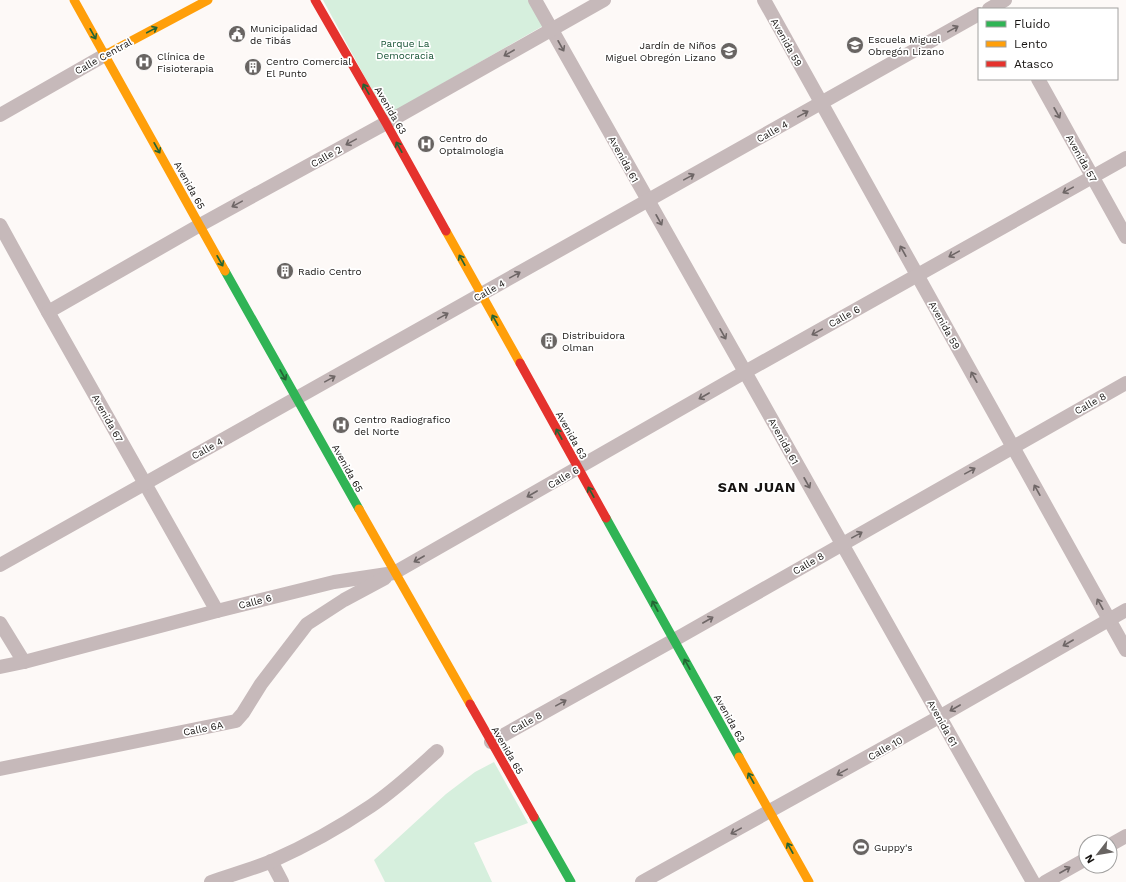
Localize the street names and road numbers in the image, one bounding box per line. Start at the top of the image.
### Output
street label: Avenida 59 [769,16,804,68]
street label: Calle Central [73,36,134,77]
street label: Avenida 63 [373,84,409,136]
street label: Calle 4 [755,118,790,144]
street label: Avenida 57 [1064,133,1099,184]
street label: Avenida 61 [606,134,641,184]
street label: Calle 2 [309,143,344,169]
street label: Avenida 65 [172,159,207,211]
street label: Calle 4 [472,277,507,303]
street label: Avenida 59 [927,299,962,351]
street label: Calle 6 [827,303,862,329]
street label: Calle 8 [1073,390,1108,416]
street label: Avenida 67 [90,392,125,444]
street label: Avenida 63 [554,409,589,461]
street label: Avenida 61 [766,416,801,466]
street label: Calle 4 [190,435,225,461]
street label: Avenida 65 [330,442,365,494]
street label: Calle 6 [546,464,581,491]
street label: Calle 8 [791,550,826,577]
street label: Calle 6 [237,592,273,611]
street label: Avenida 63 [712,692,747,744]
street label: Avenida 61 [925,698,960,748]
street label: Calle 8 [509,709,544,735]
street label: Calle 6A [182,719,224,738]
street label: Avenida 65 [490,725,526,776]
street label: Calle 10 [866,734,904,762]

